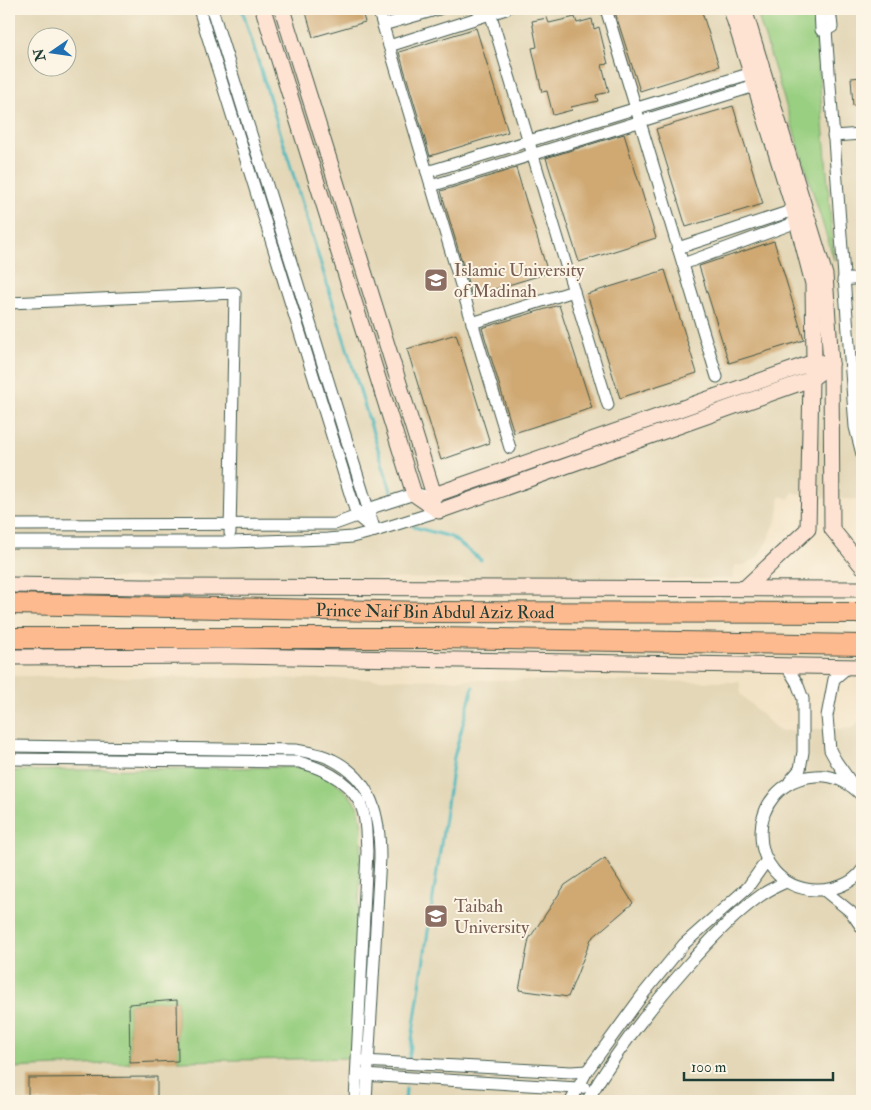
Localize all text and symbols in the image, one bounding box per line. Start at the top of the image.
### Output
north arrow [28,28,78,78]
text: N [30,46,50,64]
place label: Islamic University of Madinah [454,259,585,303]
school or university icon: Islamic University of Madinah [423,267,449,293]
street label: Prince Naif Bin Abdul Aziz Road [315,598,555,624]
place label: Taibah University [454,895,530,939]
school or university icon: Taibah University [423,903,449,929]
scale bar [684,1050,832,1082]
text: 100 m [691,1058,727,1077]

